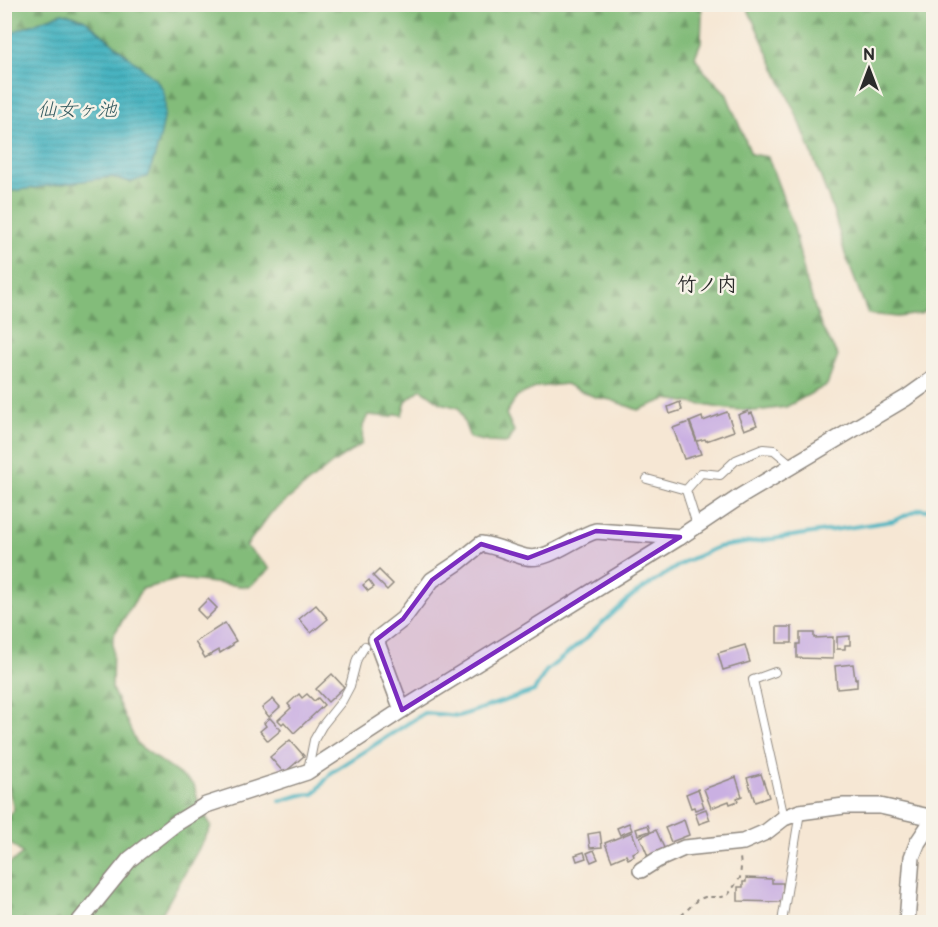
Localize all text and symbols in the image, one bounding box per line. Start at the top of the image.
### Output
north arrow [839,39,899,99]
text: N [863,46,875,65]
water label: 仙女ヶ池 [37,98,118,122]
district label: 竹ノ内 [677,273,737,297]

